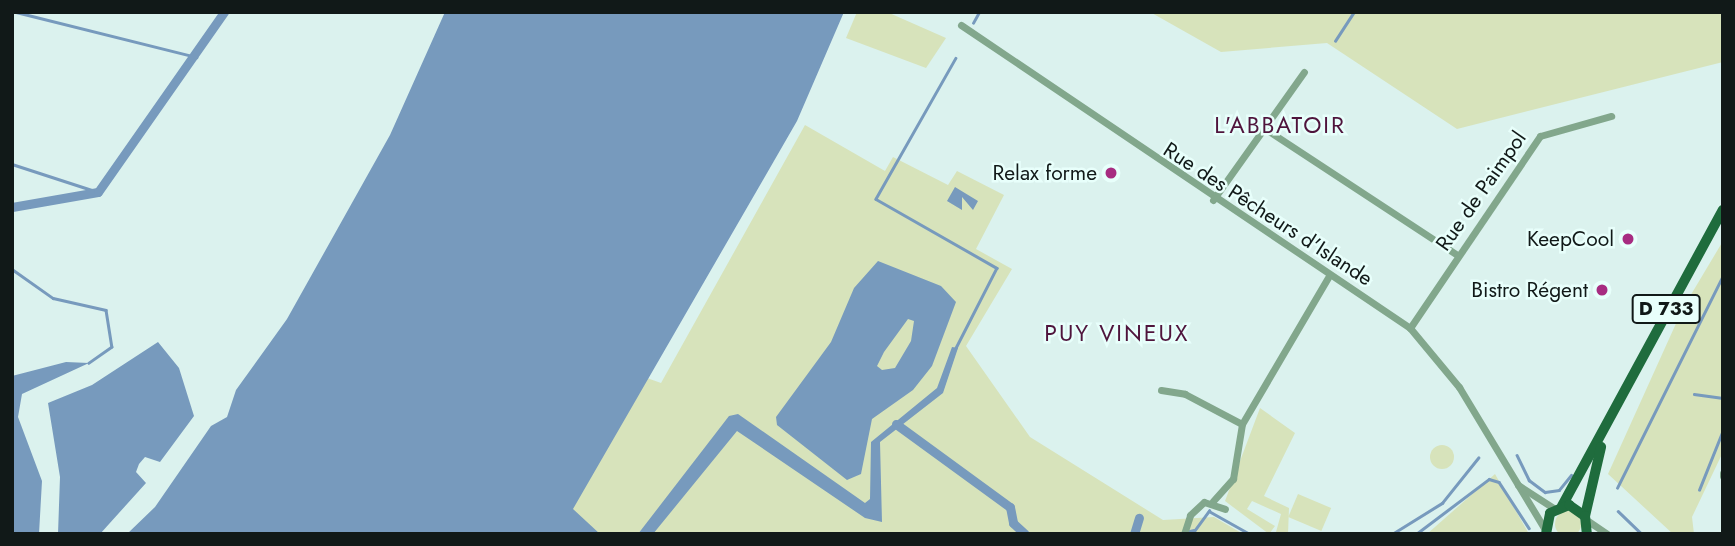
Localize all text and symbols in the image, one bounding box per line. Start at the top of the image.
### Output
district label: L'ABBATOIR [1215,111,1345,139]
street label: Rue de Paimpol [1431,126,1531,256]
street label: Rue des Pêcheurs d'Islande [1159,137,1377,291]
place label: Relax forme [993,160,1097,186]
marker: Relax forme [1103,165,1119,181]
place label: KeepCool [1527,226,1614,252]
marker: KeepCool [1620,231,1636,247]
place label: Bistro Régent [1471,277,1588,303]
marker: Bistro Régent [1594,282,1610,298]
road number: D 733 [1631,294,1701,324]
district label: PUY VINEUX [1046,319,1188,347]

